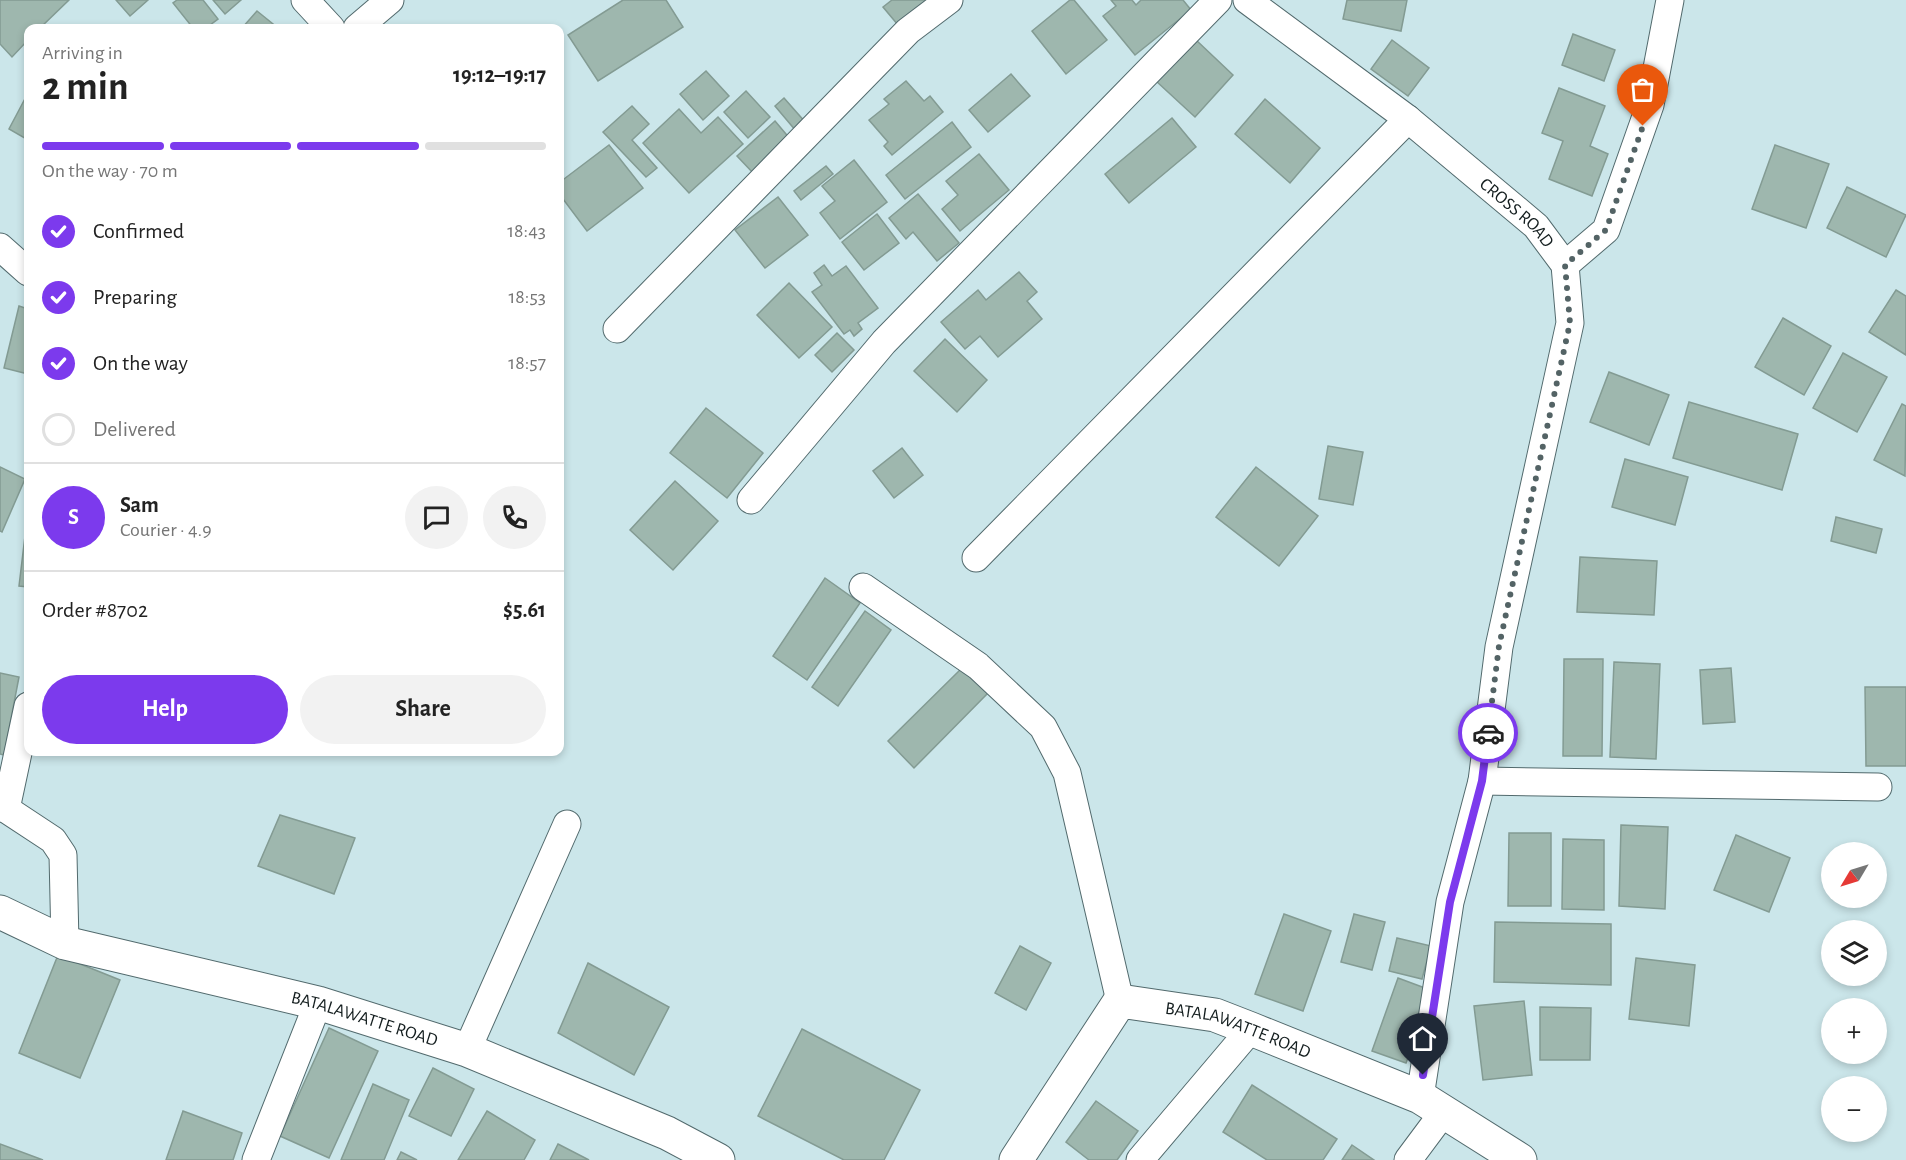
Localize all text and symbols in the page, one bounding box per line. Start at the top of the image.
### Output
text: Arriving in [42,43,123,63]
text: 19:12–19:17 [453,64,546,86]
pin [1617,64,1668,126]
text: 2 min [42,68,129,107]
icon: bag [1626,73,1659,106]
text: On the way · 70 m [42,161,178,181]
street label: CROSS ROAD [1476,175,1557,251]
icon: check [42,215,75,248]
text: Confirmed [93,220,184,242]
text: 18:43 [507,221,546,241]
icon: check [42,281,75,314]
text: Preparing [93,286,177,308]
text: 18:53 [508,287,546,307]
icon: check [42,347,75,380]
text: On the way [93,352,188,374]
text: 18:57 [508,353,546,373]
text: Delivered [93,418,176,440]
button: chat [405,486,468,549]
button: phone [483,486,546,549]
text: Sam [120,494,159,516]
text: S [68,506,79,528]
text: Courier · 4.9 [120,520,212,540]
text: Order #8702 [42,599,148,621]
text: $5.61 [503,599,546,621]
button: Help [42,675,288,744]
button: Share [300,675,546,744]
courier [1458,703,1518,763]
icon: car [1472,717,1505,750]
north arrow [1821,842,1887,908]
map controls [1821,842,1887,1142]
button: layers [1821,920,1887,986]
street label: BATALAWATTE ROAD [289,989,440,1050]
button: + [1821,998,1887,1064]
street label: BATALAWATTE ROAD [1164,1000,1313,1062]
pin [1397,1013,1448,1075]
icon: home [1406,1022,1439,1055]
button: − [1821,1076,1887,1142]

